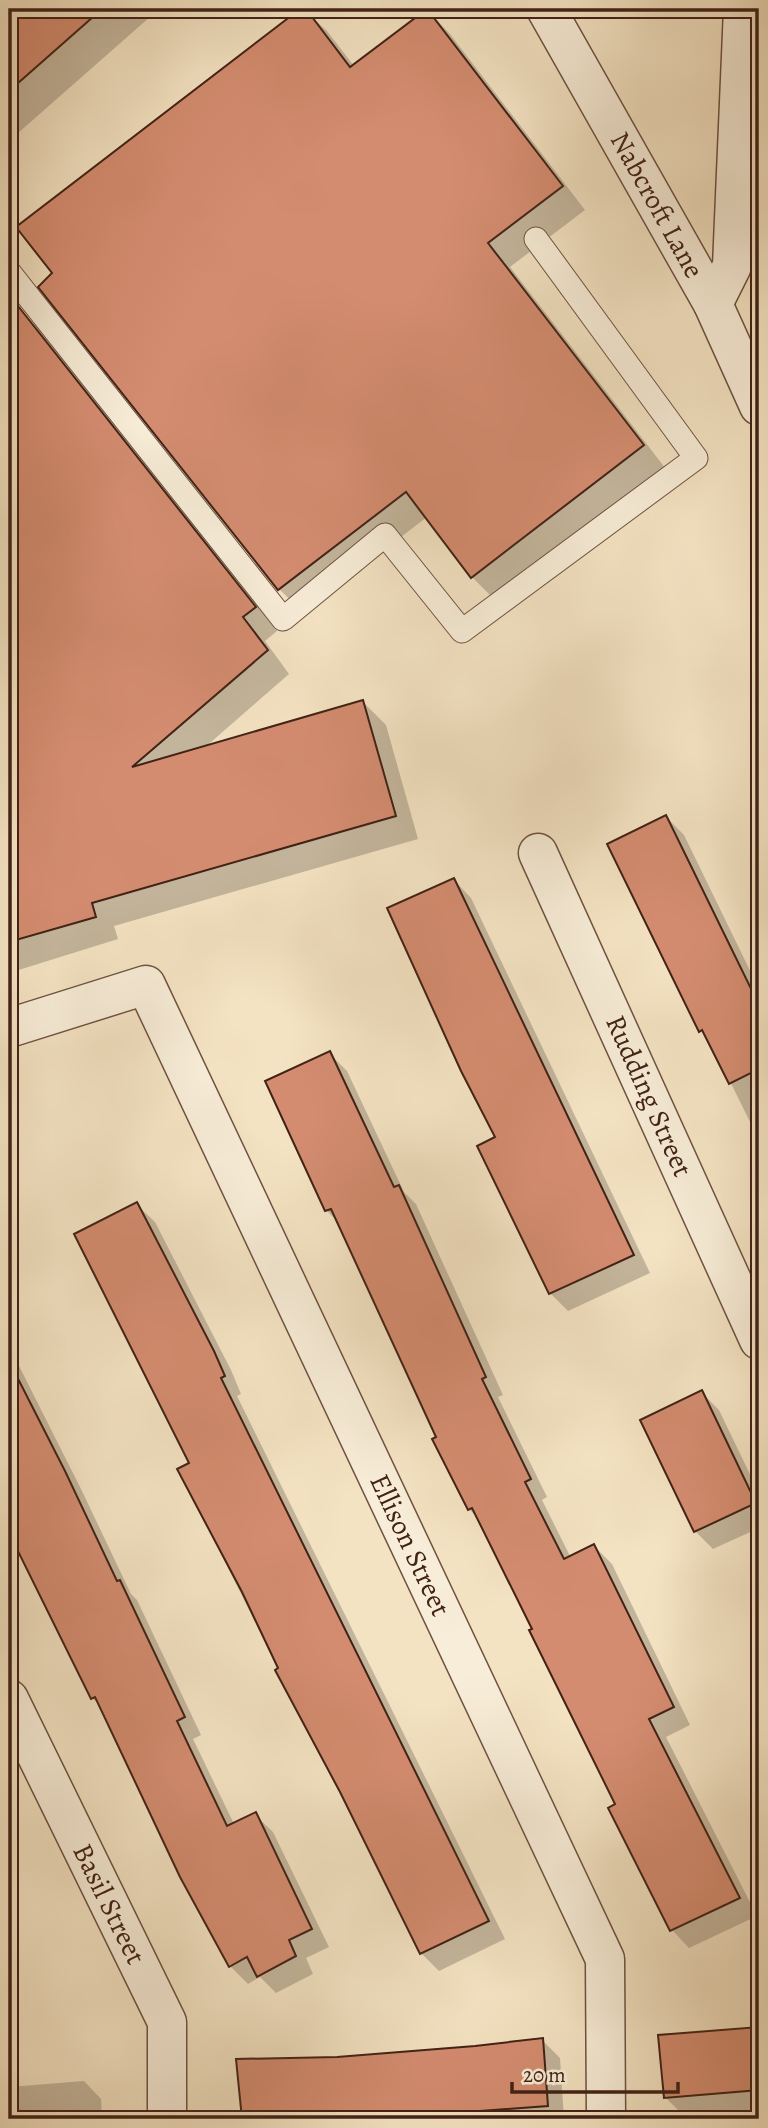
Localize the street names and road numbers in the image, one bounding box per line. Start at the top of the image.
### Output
street label: Nabcroft Lane [601,125,713,285]
street label: Rudding Street [596,1009,702,1183]
street label: Ellison Street [360,1468,460,1622]
street label: Basil Street [63,1837,155,1971]

